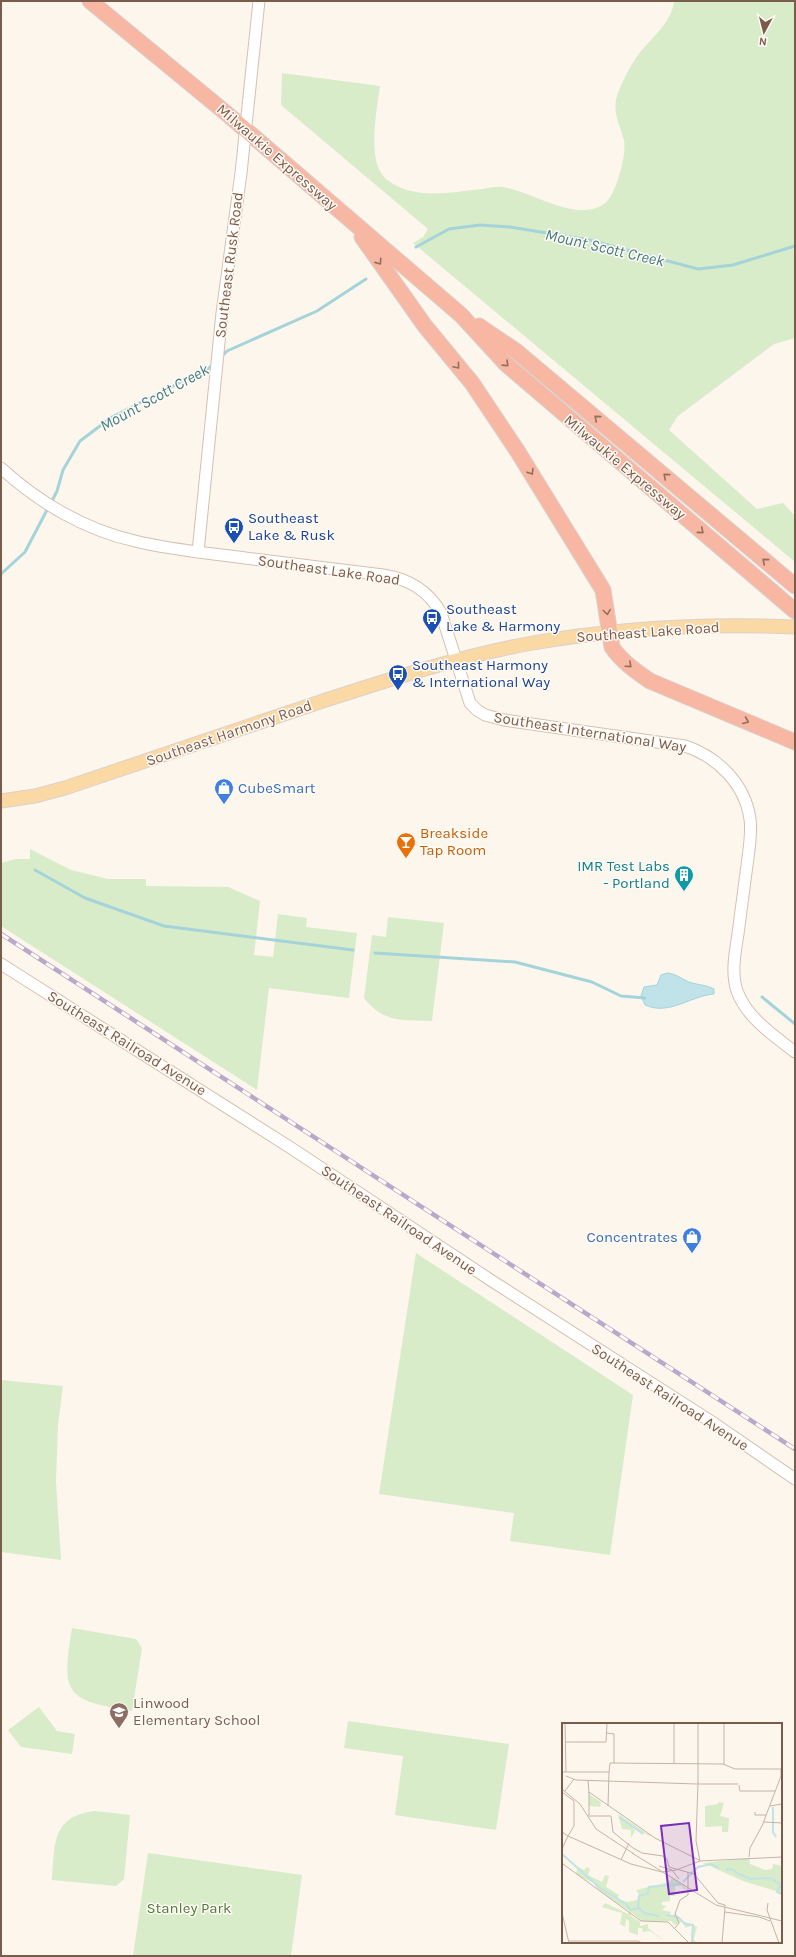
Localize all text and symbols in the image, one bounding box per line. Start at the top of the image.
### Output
north arrow [744,12,784,52]
text: N [758,34,768,48]
street label: Milwaukie Expressway [213,100,341,214]
street label: Southeast Rusk Road [211,191,247,339]
water label: Mount Scott Creek [543,225,667,271]
one-way arrow [374,257,381,264]
water label: Mount Scott Creek [96,359,213,435]
one-way arrow [501,359,509,367]
one-way arrow [453,361,460,368]
street label: Milwaukie Expressway [560,411,690,523]
one-way arrow [594,416,601,423]
one-way arrow [526,468,533,475]
one-way arrow [663,474,671,481]
place label: Southeast Lake & Rusk [248,509,335,544]
bus stop icon: Southeast Lake & Rusk [223,516,245,544]
one-way arrow [696,527,703,534]
street label: Southeast Lake Road [257,551,401,589]
one-way arrow [763,558,770,565]
place label: Southeast Lake & Harmony [446,600,560,635]
bus stop icon: Southeast Lake & Harmony [421,607,443,635]
one-way arrow [602,609,611,615]
street label: Southeast Lake Road [576,618,720,646]
place label: Southeast Harmony & International Way [412,656,550,691]
one-way arrow [625,661,632,668]
bus stop icon: Southeast Harmony & International Way [387,663,409,691]
street label: Southeast Harmony Road [144,696,314,770]
street label: Southeast International Way [492,708,688,756]
one-way arrow [742,717,749,725]
shop icon: CubeSmart [213,777,235,805]
place label: CubeSmart [238,779,316,797]
place label: Breakside Tap Room [420,824,488,859]
bar icon: Breakside Tap Room [395,831,417,859]
place label: IMR Test Labs - Portland [577,857,670,892]
building icon: IMR Test Labs - Portland [673,864,695,892]
street label: Southeast Railroad Avenue [44,987,210,1099]
street label: Southeast Railroad Avenue [318,1161,480,1279]
shop icon: Concentrates [681,1226,703,1254]
place label: Concentrates [587,1228,678,1246]
street label: Southeast Railroad Avenue [588,1339,752,1455]
place label: Linwood Elementary School [133,1694,260,1729]
school or university icon: Linwood Elementary School [108,1701,130,1729]
inset map [562,1723,782,1943]
park label: Stanley Park [147,1899,231,1917]

